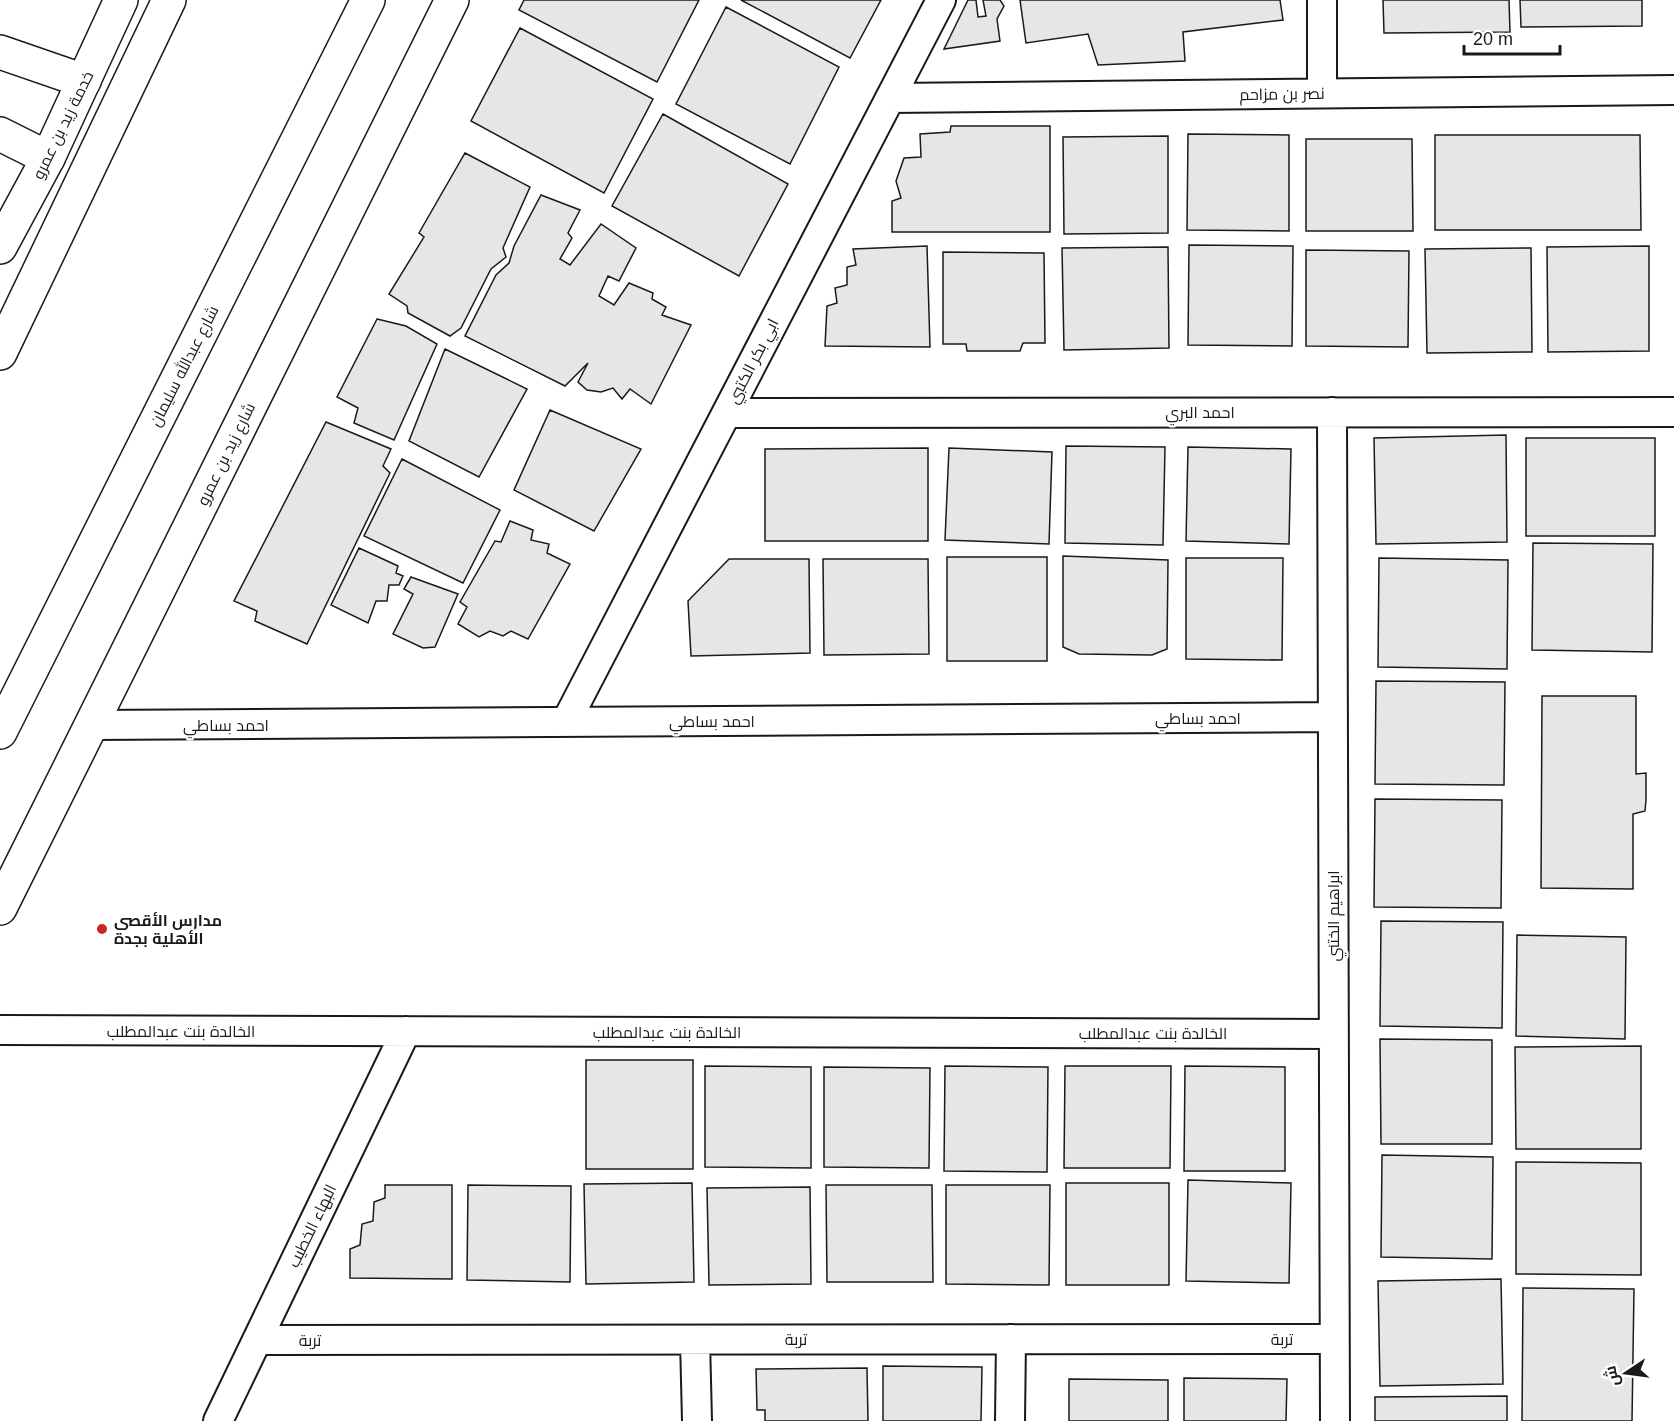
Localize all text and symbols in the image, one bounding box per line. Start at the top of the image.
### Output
scale bar [1464,18,1560,56]
text: 20 m [1473,29,1513,49]
street label: خدمة زيد بن عمرو [30,68,98,183]
street label: نصر بن مزاحم [1239,85,1325,106]
street label: شارع عبدالله سليمان [144,302,224,430]
street label: ابي بكر الكتبي [724,316,786,409]
street label: شارع زيد بن عمرو [194,400,261,509]
street label: احمد البري [1165,404,1235,426]
street label: احمد بساطي [1155,710,1241,732]
street label: احمد بساطي [669,713,755,735]
street label: احمد بساطي [183,717,269,739]
street label: ابراهيم الختني [1325,871,1347,961]
place label: مدارس الأقصى الأهلية بجدة [114,912,222,947]
marker: مدارس الأقصى الأهلية بجدة [95,922,109,936]
street label: الخالدة بنت عبدالمطلب [107,1023,255,1041]
street label: الخالدة بنت عبدالمطلب [593,1024,741,1042]
street label: الخالدة بنت عبدالمطلب [1079,1025,1227,1043]
street label: البهاء الخطيب [285,1182,341,1271]
street label: تربة [785,1331,808,1349]
street label: تربة [1271,1331,1294,1349]
street label: تربة [299,1332,322,1350]
north arrow [1596,1343,1656,1403]
text: ش [1601,1364,1623,1388]

